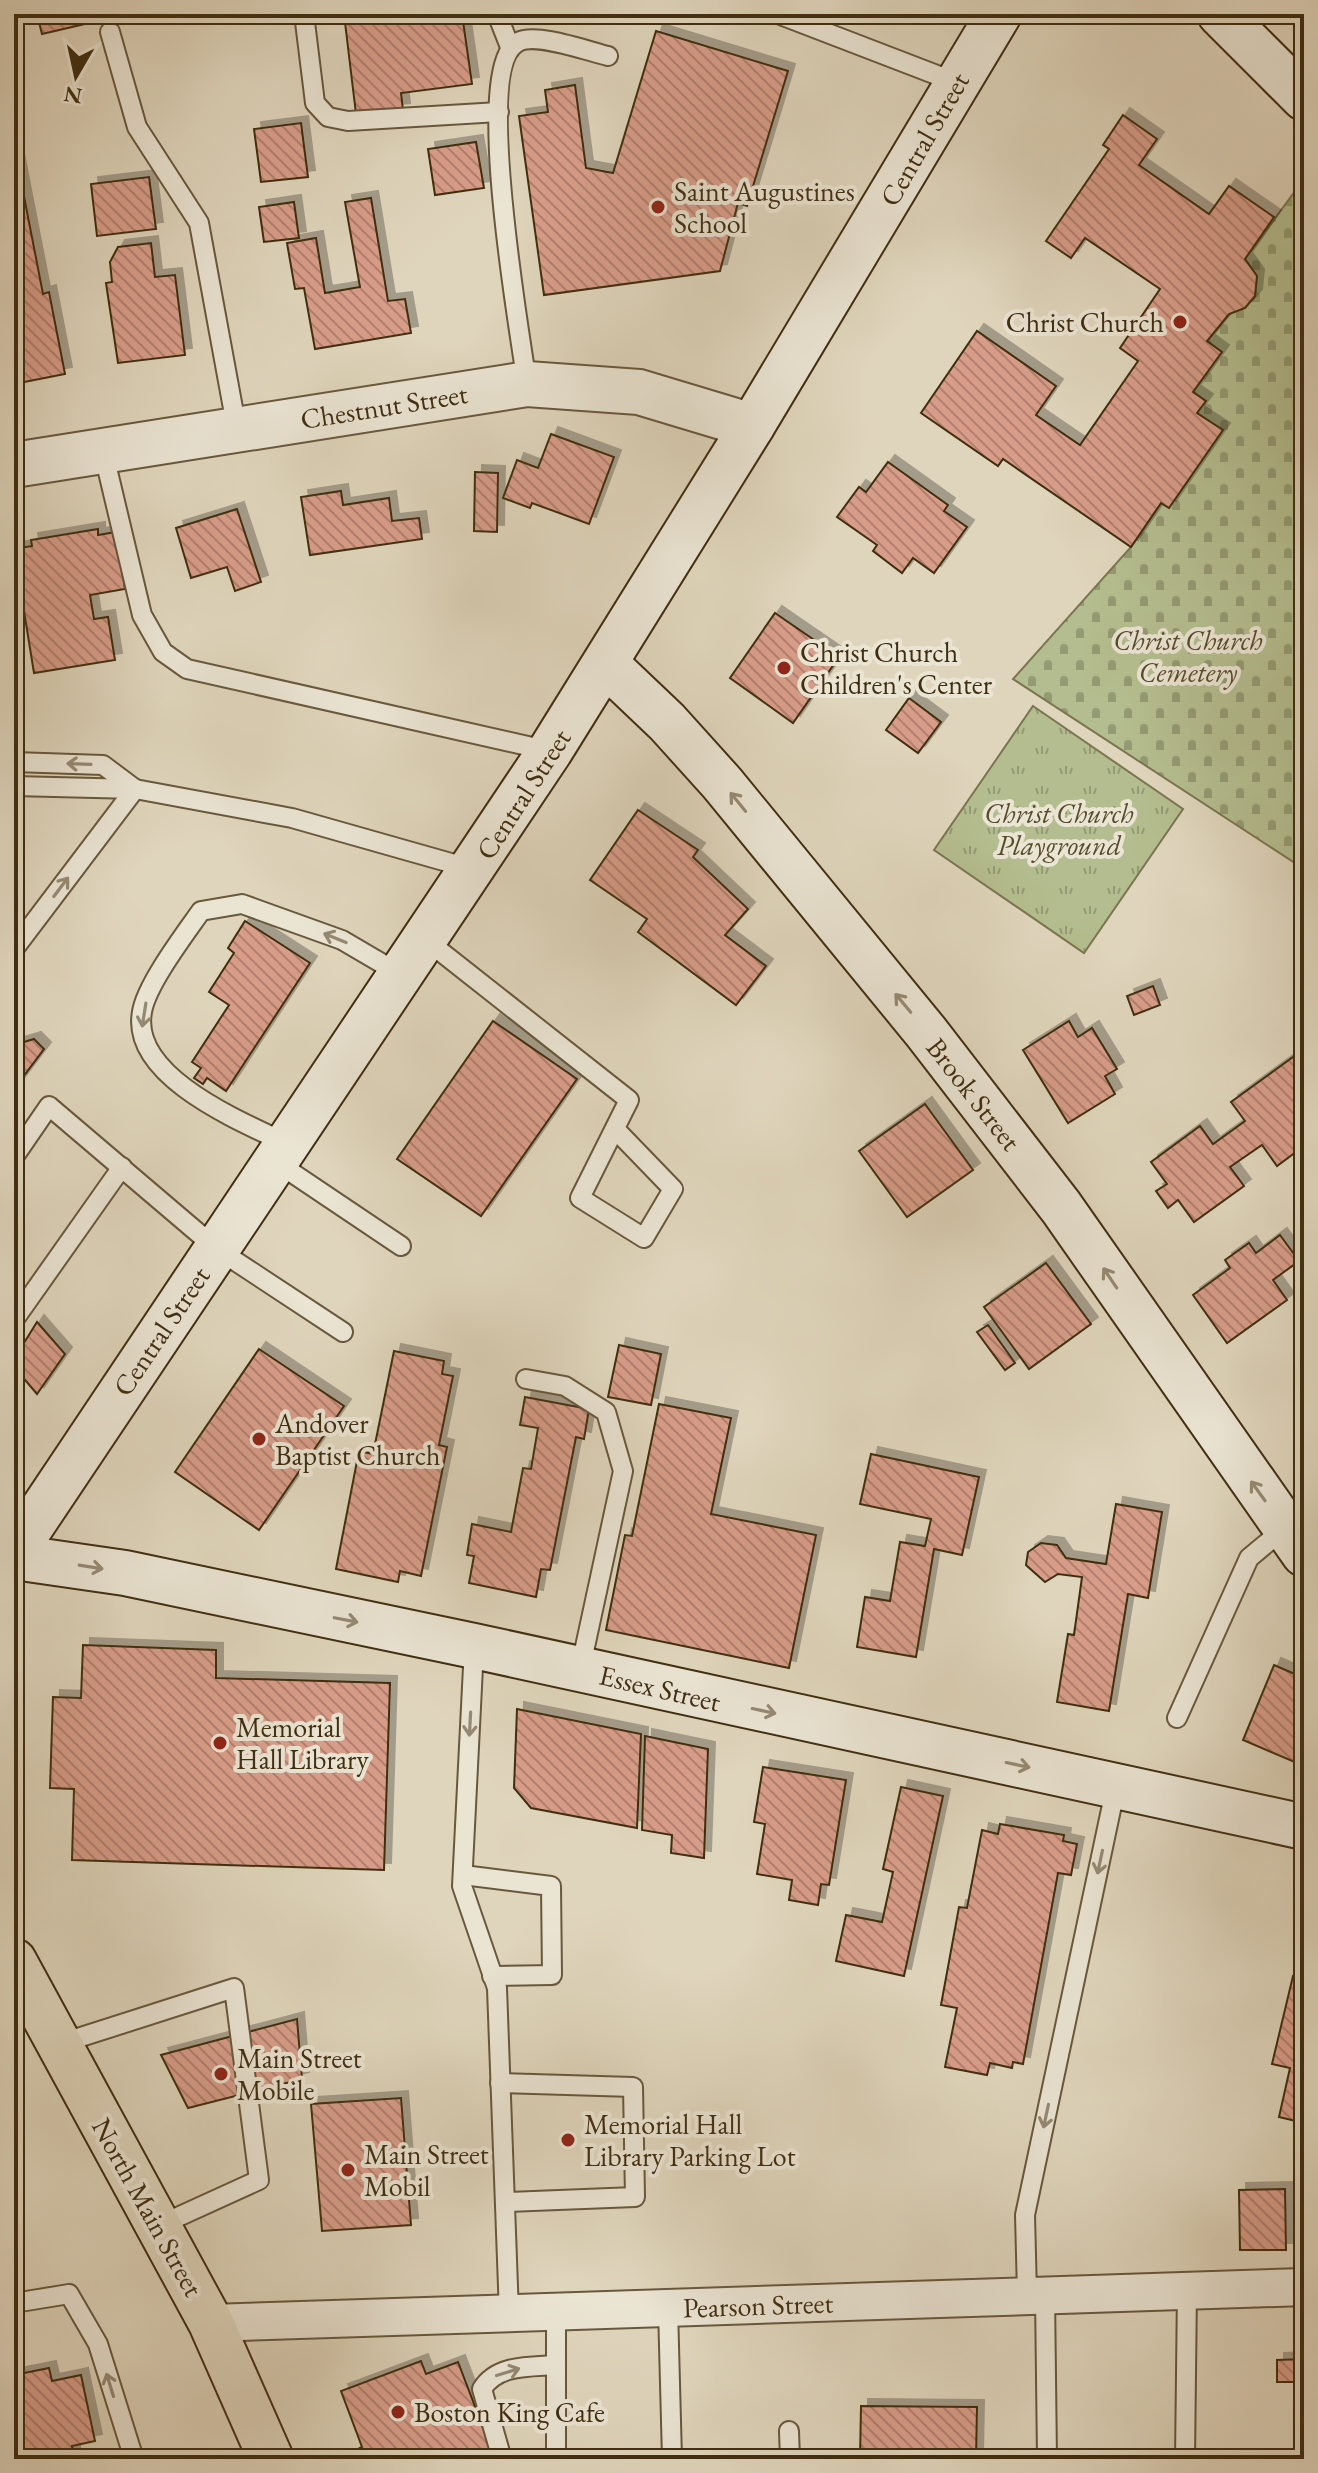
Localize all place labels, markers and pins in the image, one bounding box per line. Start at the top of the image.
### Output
place label: Saint Augustines School [674,173,855,241]
marker: Saint Augustines School [649,198,667,216]
place label: Christ Church [1006,304,1164,340]
marker: Christ Church [1171,313,1189,331]
place label: Christ Church Children's Center [800,634,993,702]
marker: Christ Church Children's Center [775,659,793,677]
place label: Andover Baptist Church [274,1405,440,1473]
marker: Andover Baptist Church [250,1430,268,1448]
place label: Memorial Hall Library [236,1709,369,1777]
marker: Memorial Hall Library [211,1734,229,1752]
place label: Main Street Mobile [237,2040,362,2108]
marker: Main Street Mobile [212,2065,230,2083]
place label: Memorial Hall Library Parking Lot [584,2106,796,2174]
marker: Memorial Hall Library Parking Lot [559,2131,577,2149]
place label: Main Street Mobil [364,2136,489,2204]
marker: Main Street Mobil [339,2161,357,2179]
place label: Boston King Cafe [414,2394,605,2430]
marker: Boston King Cafe [389,2403,407,2421]

